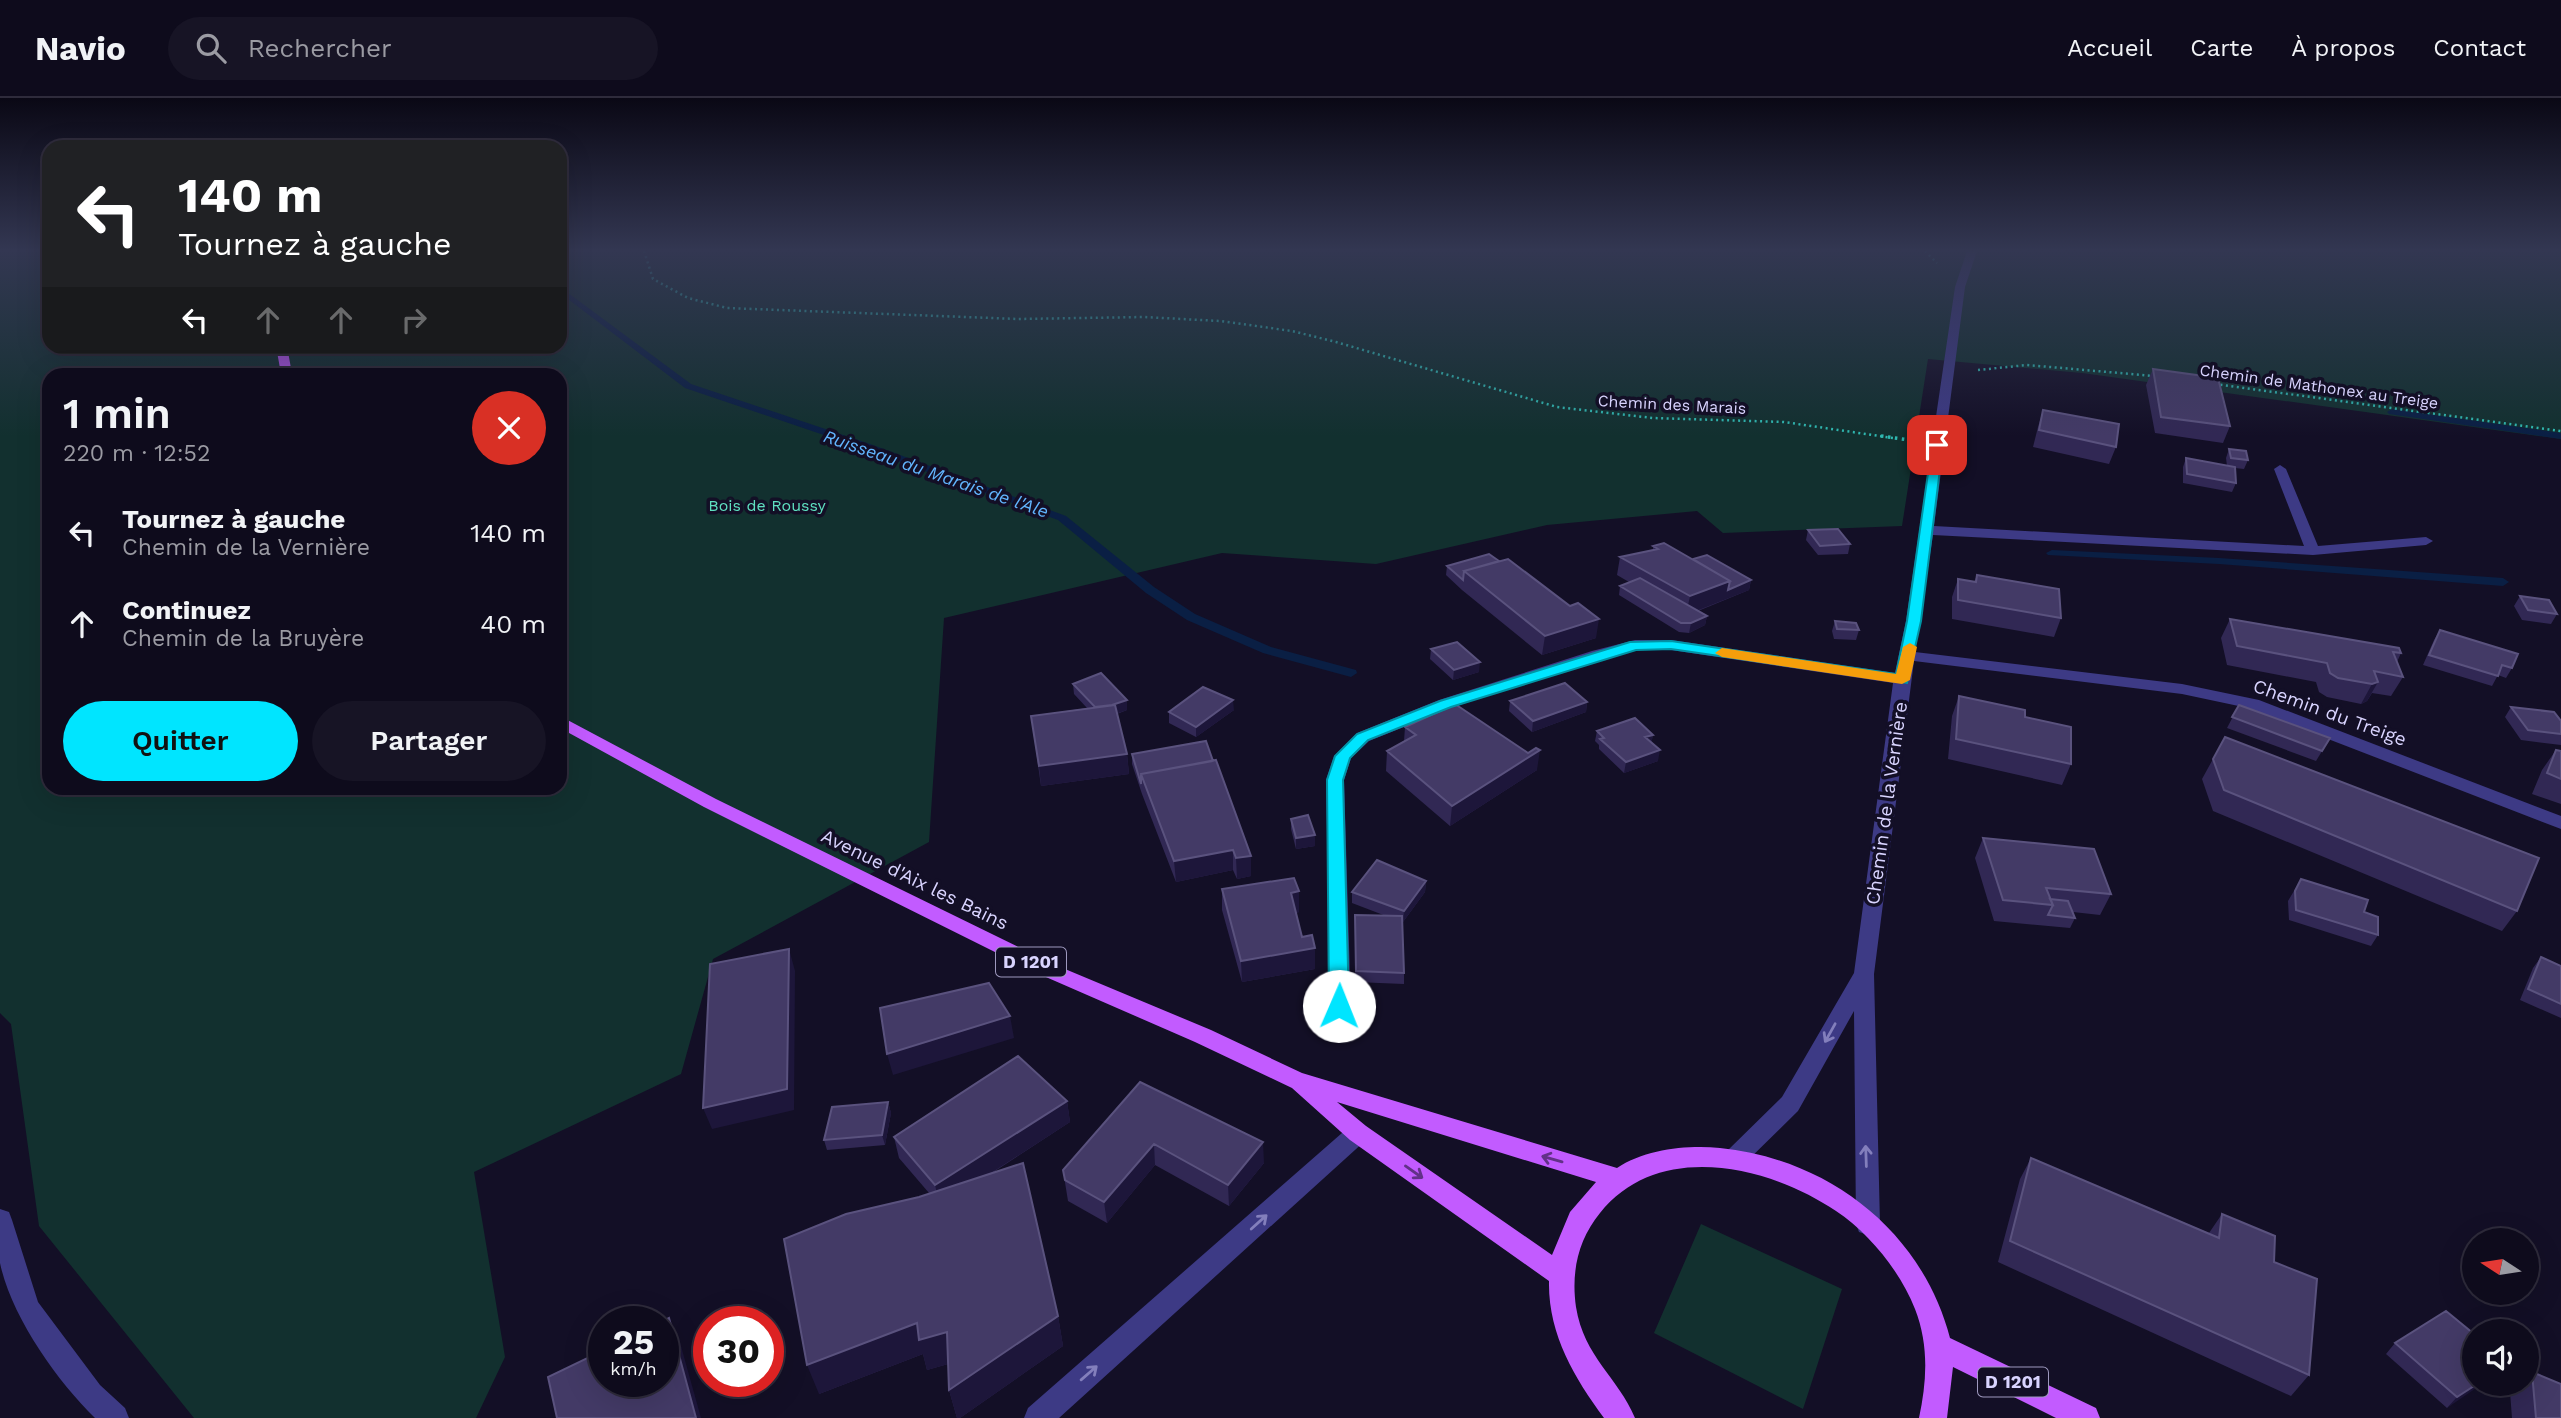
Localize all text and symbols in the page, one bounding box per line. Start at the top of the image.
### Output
search box [168,17,658,80]
text: Navio [35,29,126,68]
icon: search [192,29,230,67]
text: Rechercher [248,33,392,63]
text: Accueil [2067,34,2152,62]
text: Carte [2190,34,2253,62]
text: À propos [2291,34,2395,62]
text: Contact [2433,34,2526,62]
text: 140 m [178,166,322,224]
icon: left [63,168,154,259]
text: Tournez à gauche [178,225,451,263]
icon: left [176,301,214,339]
icon: ahead [249,301,287,339]
icon: ahead [322,301,360,339]
icon: right [395,301,433,339]
street label: Chemin de Mathonex au Treige [2198,360,2439,413]
text: 1 min [63,389,171,438]
button: close [472,391,546,465]
street label: Chemin des Marais [1597,391,1747,418]
pin [1907,415,1967,475]
water label: Ruisseau du Marais de l'Ale [821,425,1051,522]
icon: arrive [1918,426,1956,464]
text: 220 m · 12:52 [63,440,210,467]
park label: Bois de Roussy [708,496,826,515]
text: Tournez à gauche [122,504,345,534]
icon: left [63,514,101,552]
text: 140 m [470,518,546,548]
text: Chemin de la Vernière [122,534,370,561]
text: Continuez [122,595,251,625]
icon: ahead [63,605,101,643]
text: 40 m [480,609,546,639]
text: Chemin de la Bruyère [122,625,364,652]
street label: Chemin du Treige [2250,674,2410,751]
street label: Chemin de la Vernière [1861,700,1912,906]
button: Quitter [63,701,298,781]
button: Partager [312,701,546,781]
street label: Avenue d'Aix les Bains [818,824,1012,935]
road number: D 1201 [996,948,1066,976]
position arrow [1302,969,1376,1043]
one-way arrow [1823,1022,1836,1043]
one-way arrow [1859,1145,1872,1168]
one-way arrow [1541,1152,1563,1165]
one-way arrow [1404,1165,1423,1179]
one-way arrow [1250,1214,1268,1230]
north arrow [2462,1228,2539,1306]
map controls [2462,1228,2539,1396]
speed limit sign: 30 [693,1306,784,1397]
button: sound [2462,1319,2539,1396]
text: 25 [613,1321,654,1363]
text: km/h [610,1358,657,1379]
one-way arrow [1080,1365,1098,1381]
road number: D 1201 [1978,1367,2048,1396]

